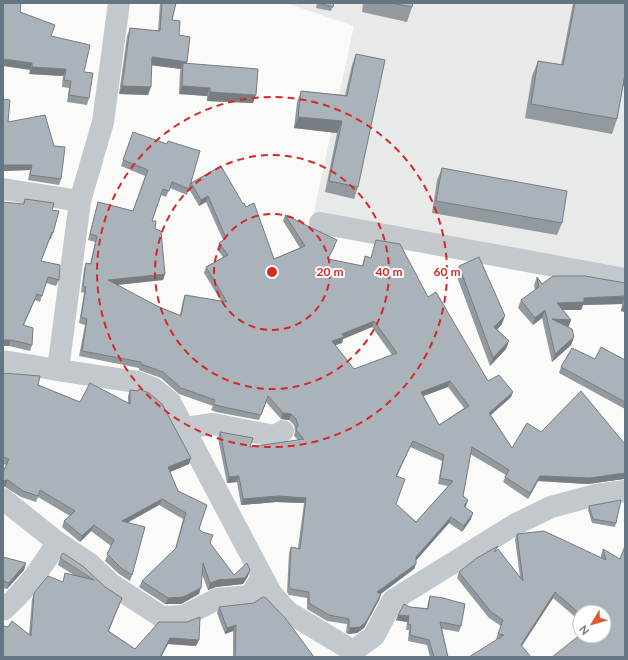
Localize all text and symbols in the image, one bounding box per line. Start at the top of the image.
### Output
text: 20 m [317,264,343,279]
text: 40 m [376,264,402,279]
text: 60 m [434,264,460,279]
centre of rings [265,265,279,279]
north arrow [572,604,612,644]
text: N [576,623,591,638]

